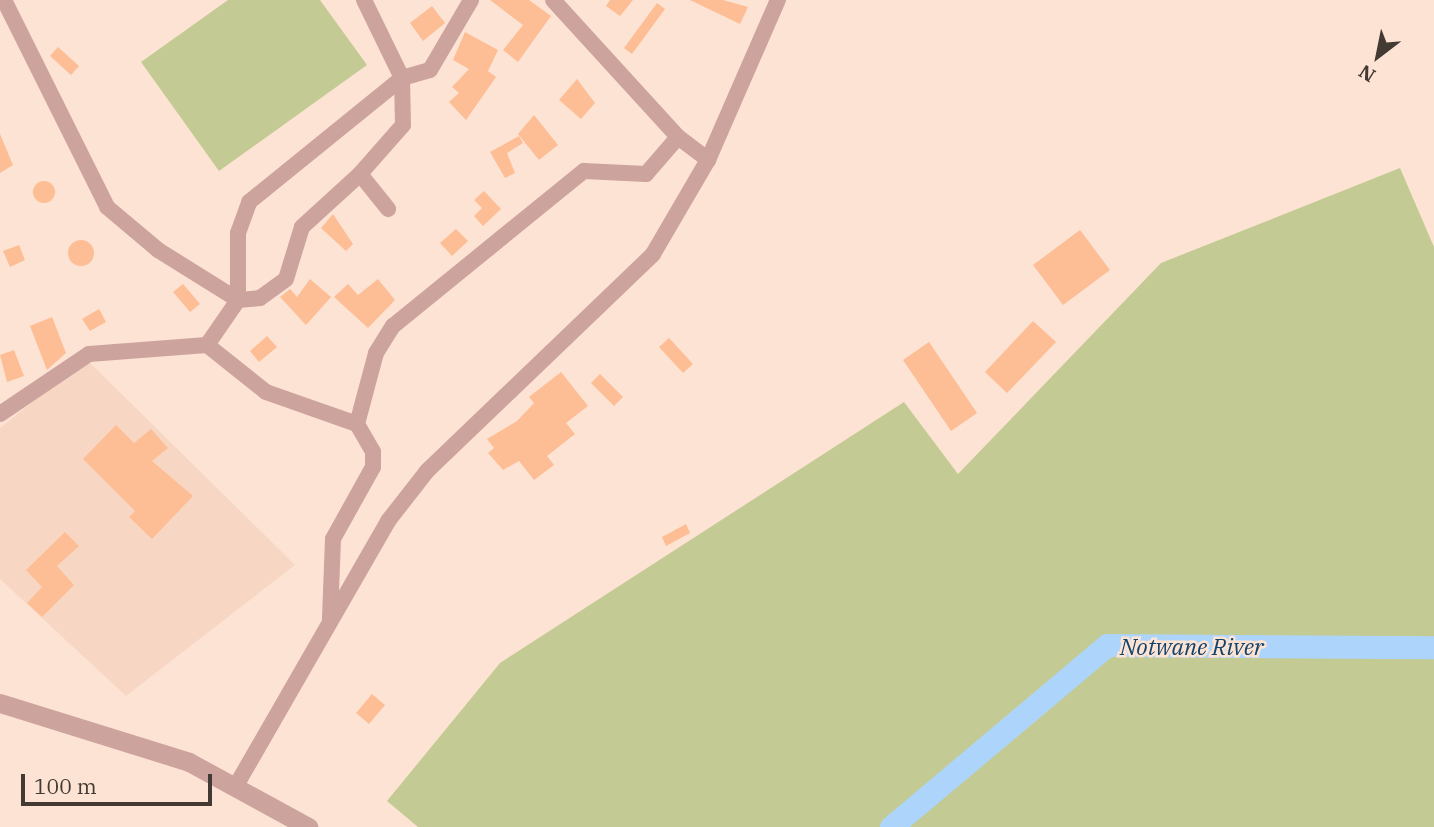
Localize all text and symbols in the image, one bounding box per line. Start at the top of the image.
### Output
north arrow [1343,21,1413,91]
text: N [1354,60,1380,88]
water label: Notwane River [1120,632,1264,660]
scale bar [24,760,215,804]
text: 100 m [34,772,97,800]

